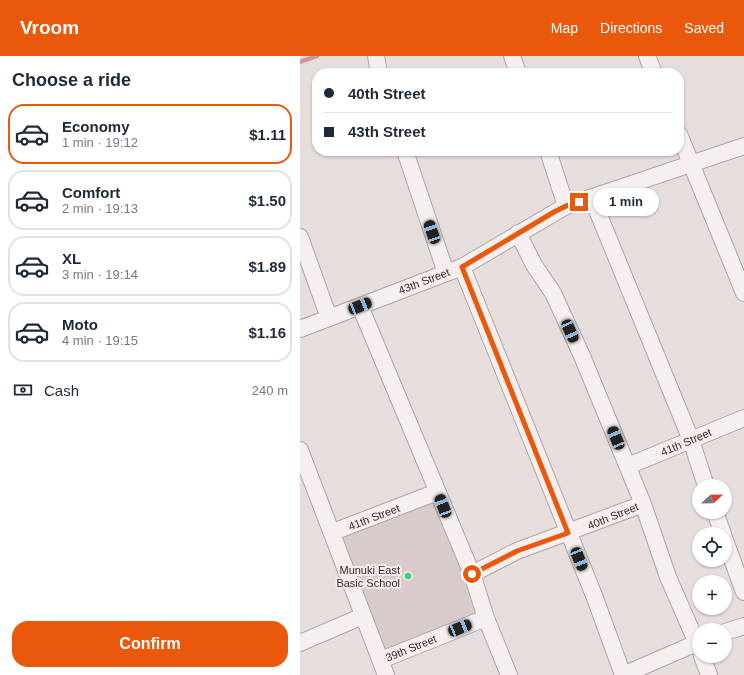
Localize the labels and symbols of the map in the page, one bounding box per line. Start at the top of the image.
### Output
callout: 1 min [593,188,659,216]
route end [570,193,588,211]
car [422,219,442,245]
street label: 43th Street [397,266,451,296]
car [347,296,373,316]
car [560,318,580,344]
car [606,425,626,451]
street label: 41th Street [659,426,713,458]
north arrow [692,479,732,519]
car [433,493,453,519]
street label: 40th Street [586,500,640,532]
street label: 41th Street [347,502,401,532]
car [569,546,589,572]
place label: Munuki East Basic School [336,564,400,589]
route start [463,565,481,583]
marker: Munuki East Basic School [403,571,413,581]
car [447,618,473,638]
street label: 39th Street [384,632,438,664]

